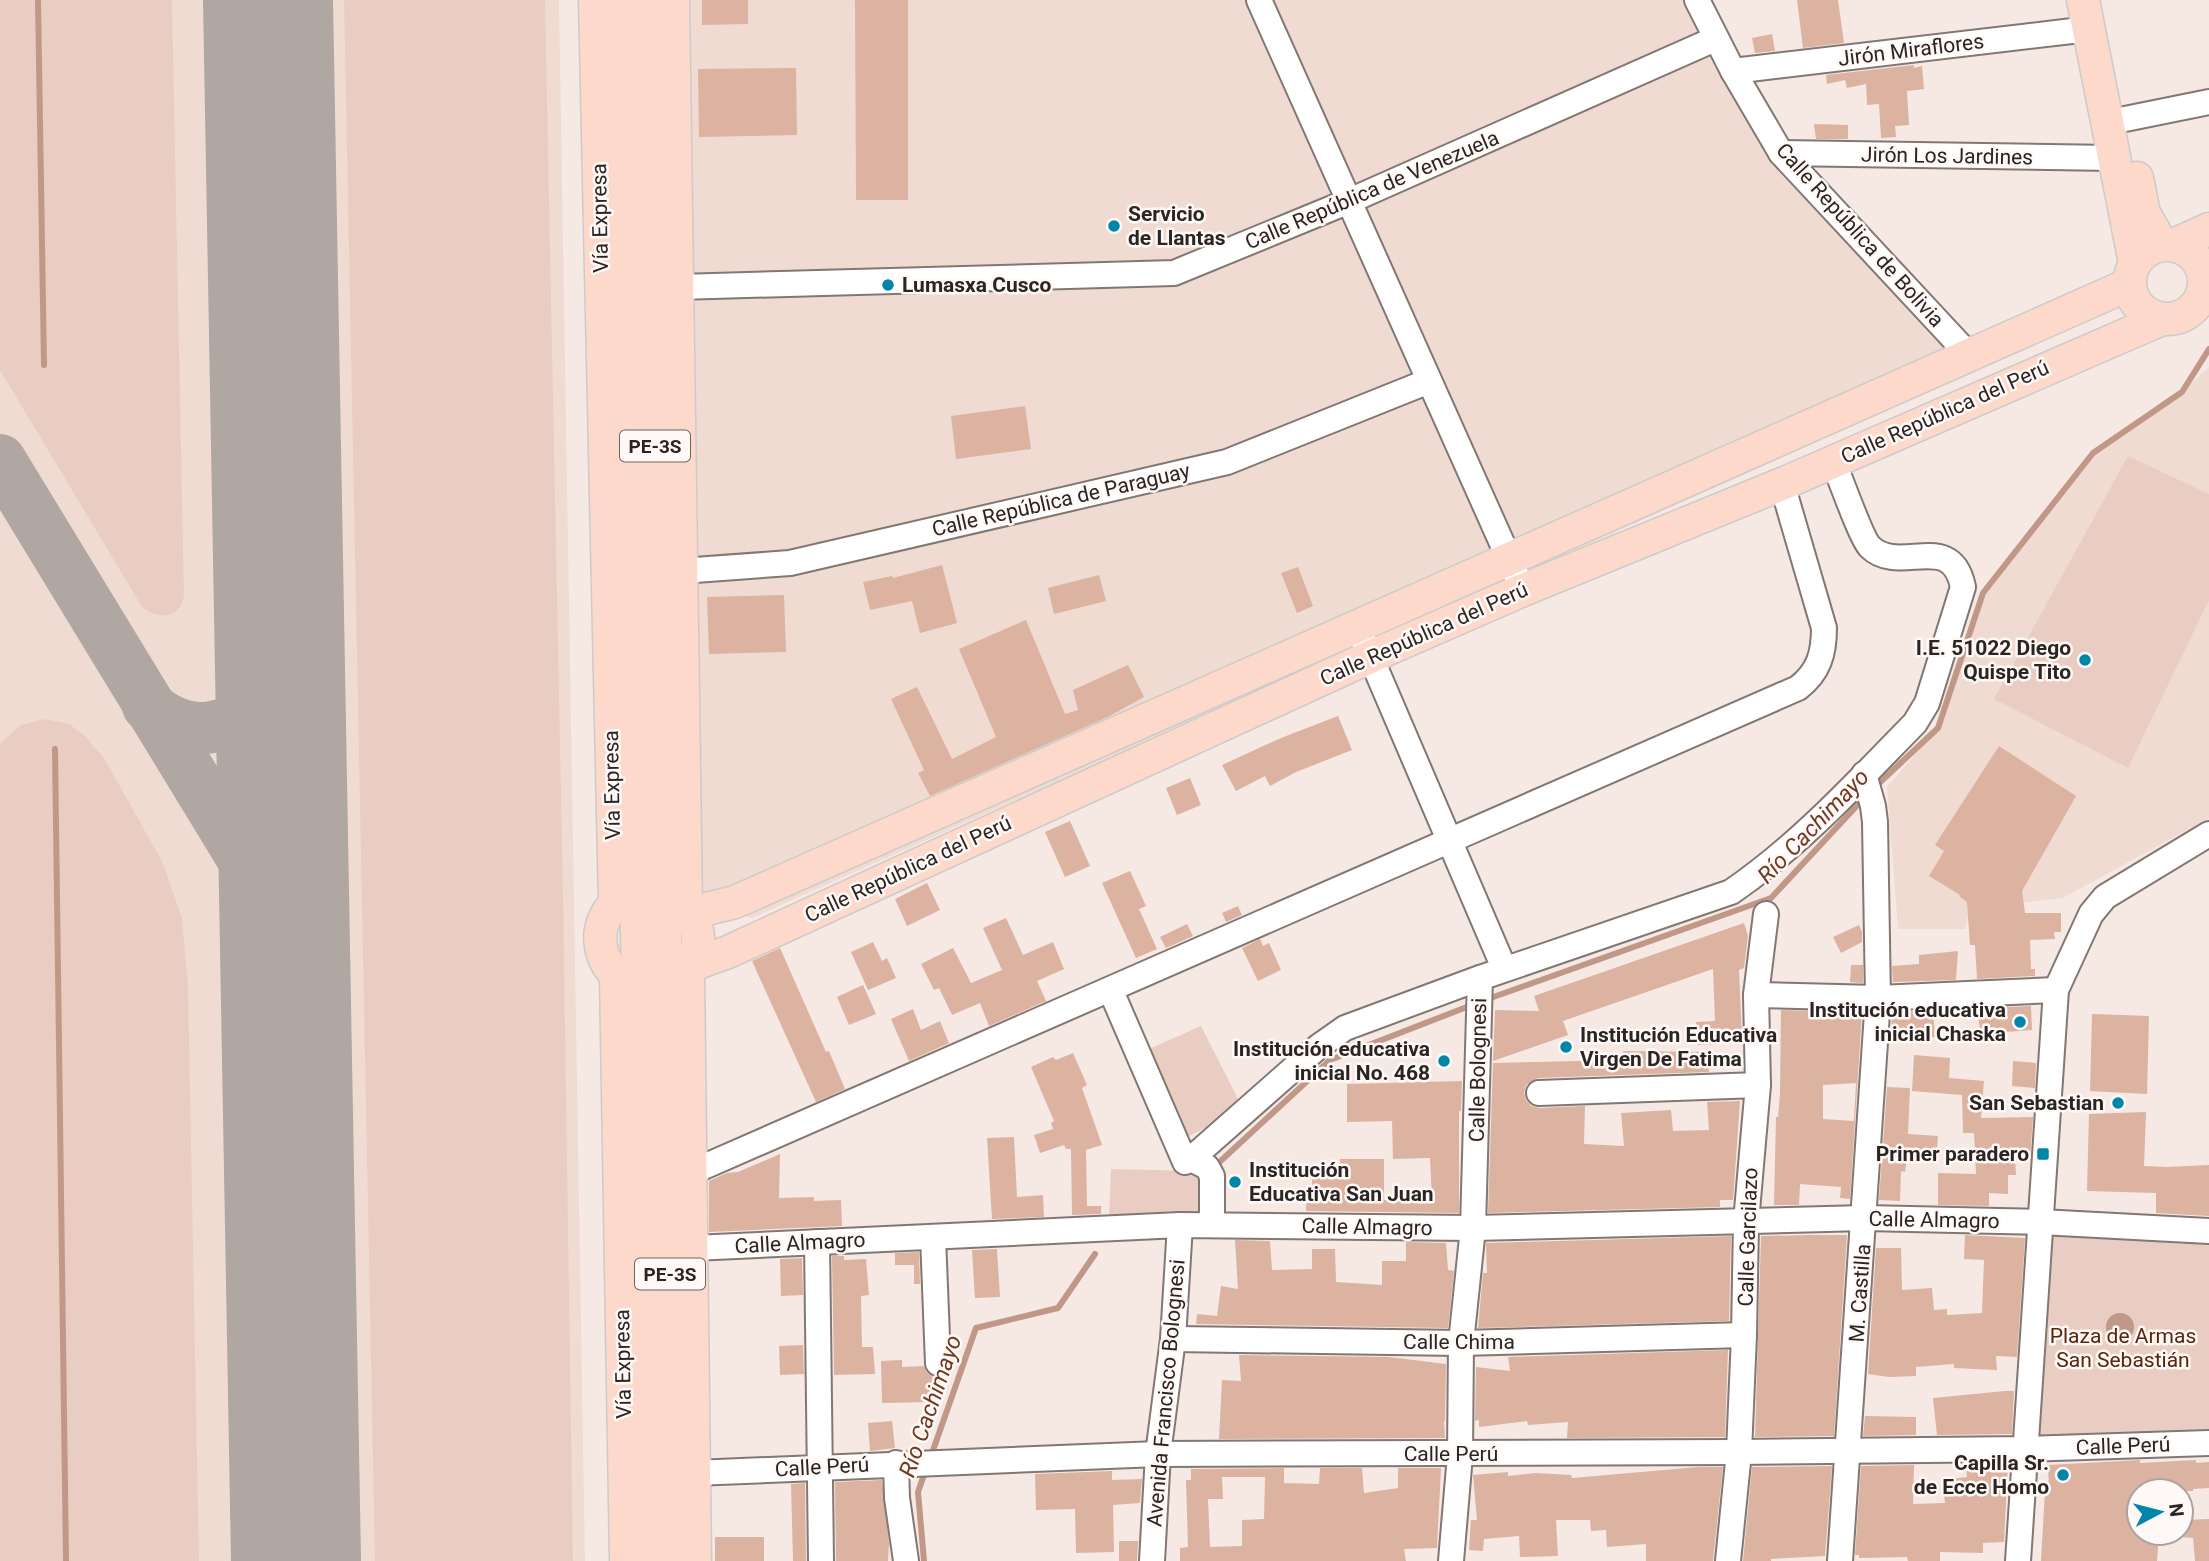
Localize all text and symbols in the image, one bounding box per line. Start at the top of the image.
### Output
street label: Jirón Miraflores [1837,29,1985,71]
street label: Calle República de Venezuela [1241,126,1503,254]
street label: Calle República de Bolivia [1771,138,1949,332]
street label: Jirón Los Jardines [1861,142,2033,170]
street label: Vía Expresa [587,163,613,273]
place label: Servicio de Llantas [1128,202,1226,250]
marker: Servicio de Llantas [1106,218,1122,234]
place label: Lumasxa Cusco [902,273,1051,297]
marker: Lumasxa Cusco [880,277,896,293]
street label: Calle República del Perú [1837,355,2053,469]
road number: PE-3S [620,430,690,462]
street label: Calle República de Paraguay [930,459,1192,541]
street label: Calle República del Perú [1316,577,1532,691]
place label: I.E. 51022 Diego Quispe Tito [1916,636,2071,684]
marker: I.E. 51022 Diego Quispe Tito [2077,652,2093,668]
street label: Vía Expresa [599,730,625,840]
water label: Río Cachimayo [1752,764,1875,889]
street label: Calle República del Perú [801,811,1015,927]
street label: Calle Bolognesi [1465,998,1491,1142]
place label: Institución educativa inicial Chaska [1809,998,2006,1046]
marker: Institución educativa inicial Chaska [2012,1014,2028,1030]
place label: Institución Educativa Virgen De Fatima [1580,1023,1777,1071]
place label: Institución educativa inicial No. 468 [1233,1037,1430,1085]
marker: Institución Educativa Virgen De Fatima [1558,1039,1574,1055]
marker: Institución educativa inicial No. 468 [1436,1053,1452,1069]
place label: San Sebastian [1969,1091,2104,1115]
marker: San Sebastian [2110,1095,2126,1111]
place label: Primer paradero [1876,1142,2029,1166]
marker: Primer paradero [2035,1146,2051,1162]
place label: Institución Educativa San Juan [1249,1158,1434,1206]
street label: Calle Garcilazo [1734,1167,1762,1307]
marker: Institución Educativa San Juan [1227,1174,1243,1190]
street label: Calle Almagro [1868,1207,2000,1233]
street label: Calle Almagro [1301,1214,1433,1240]
street label: Calle Almagro [734,1228,866,1258]
street label: M. Castilla [1845,1243,1875,1343]
road number: PE-3S [635,1258,705,1290]
street label: Avenida Francisco Bolognesi [1142,1258,1190,1528]
street label: Vía Expresa [610,1309,636,1419]
park label: Plaza de Armas San Sebastián [2050,1324,2196,1372]
street label: Calle Chima [1403,1330,1515,1354]
water label: Río Cachimayo [894,1332,967,1481]
street label: Calle Perú [2075,1432,2171,1460]
street label: Calle Perú [1404,1442,1498,1466]
place label: Capilla Sr. de Ecce Homo [1914,1451,2049,1499]
street label: Calle Perú [774,1453,870,1481]
marker: Capilla Sr. de Ecce Homo [2055,1467,2071,1483]
north arrow [2125,1477,2195,1547]
text: N [2164,1502,2189,1518]

